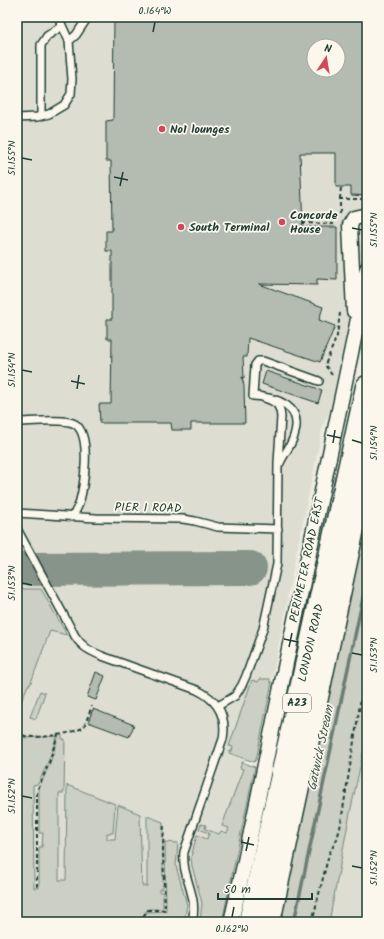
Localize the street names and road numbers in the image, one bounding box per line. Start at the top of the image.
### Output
street label: PERIMETER ROAD EAST [284,494,330,624]
street label: PIER 1 ROAD [114,498,182,518]
street label: LONDON ROAD [293,602,329,684]
road number: A23 [283,694,311,712]

